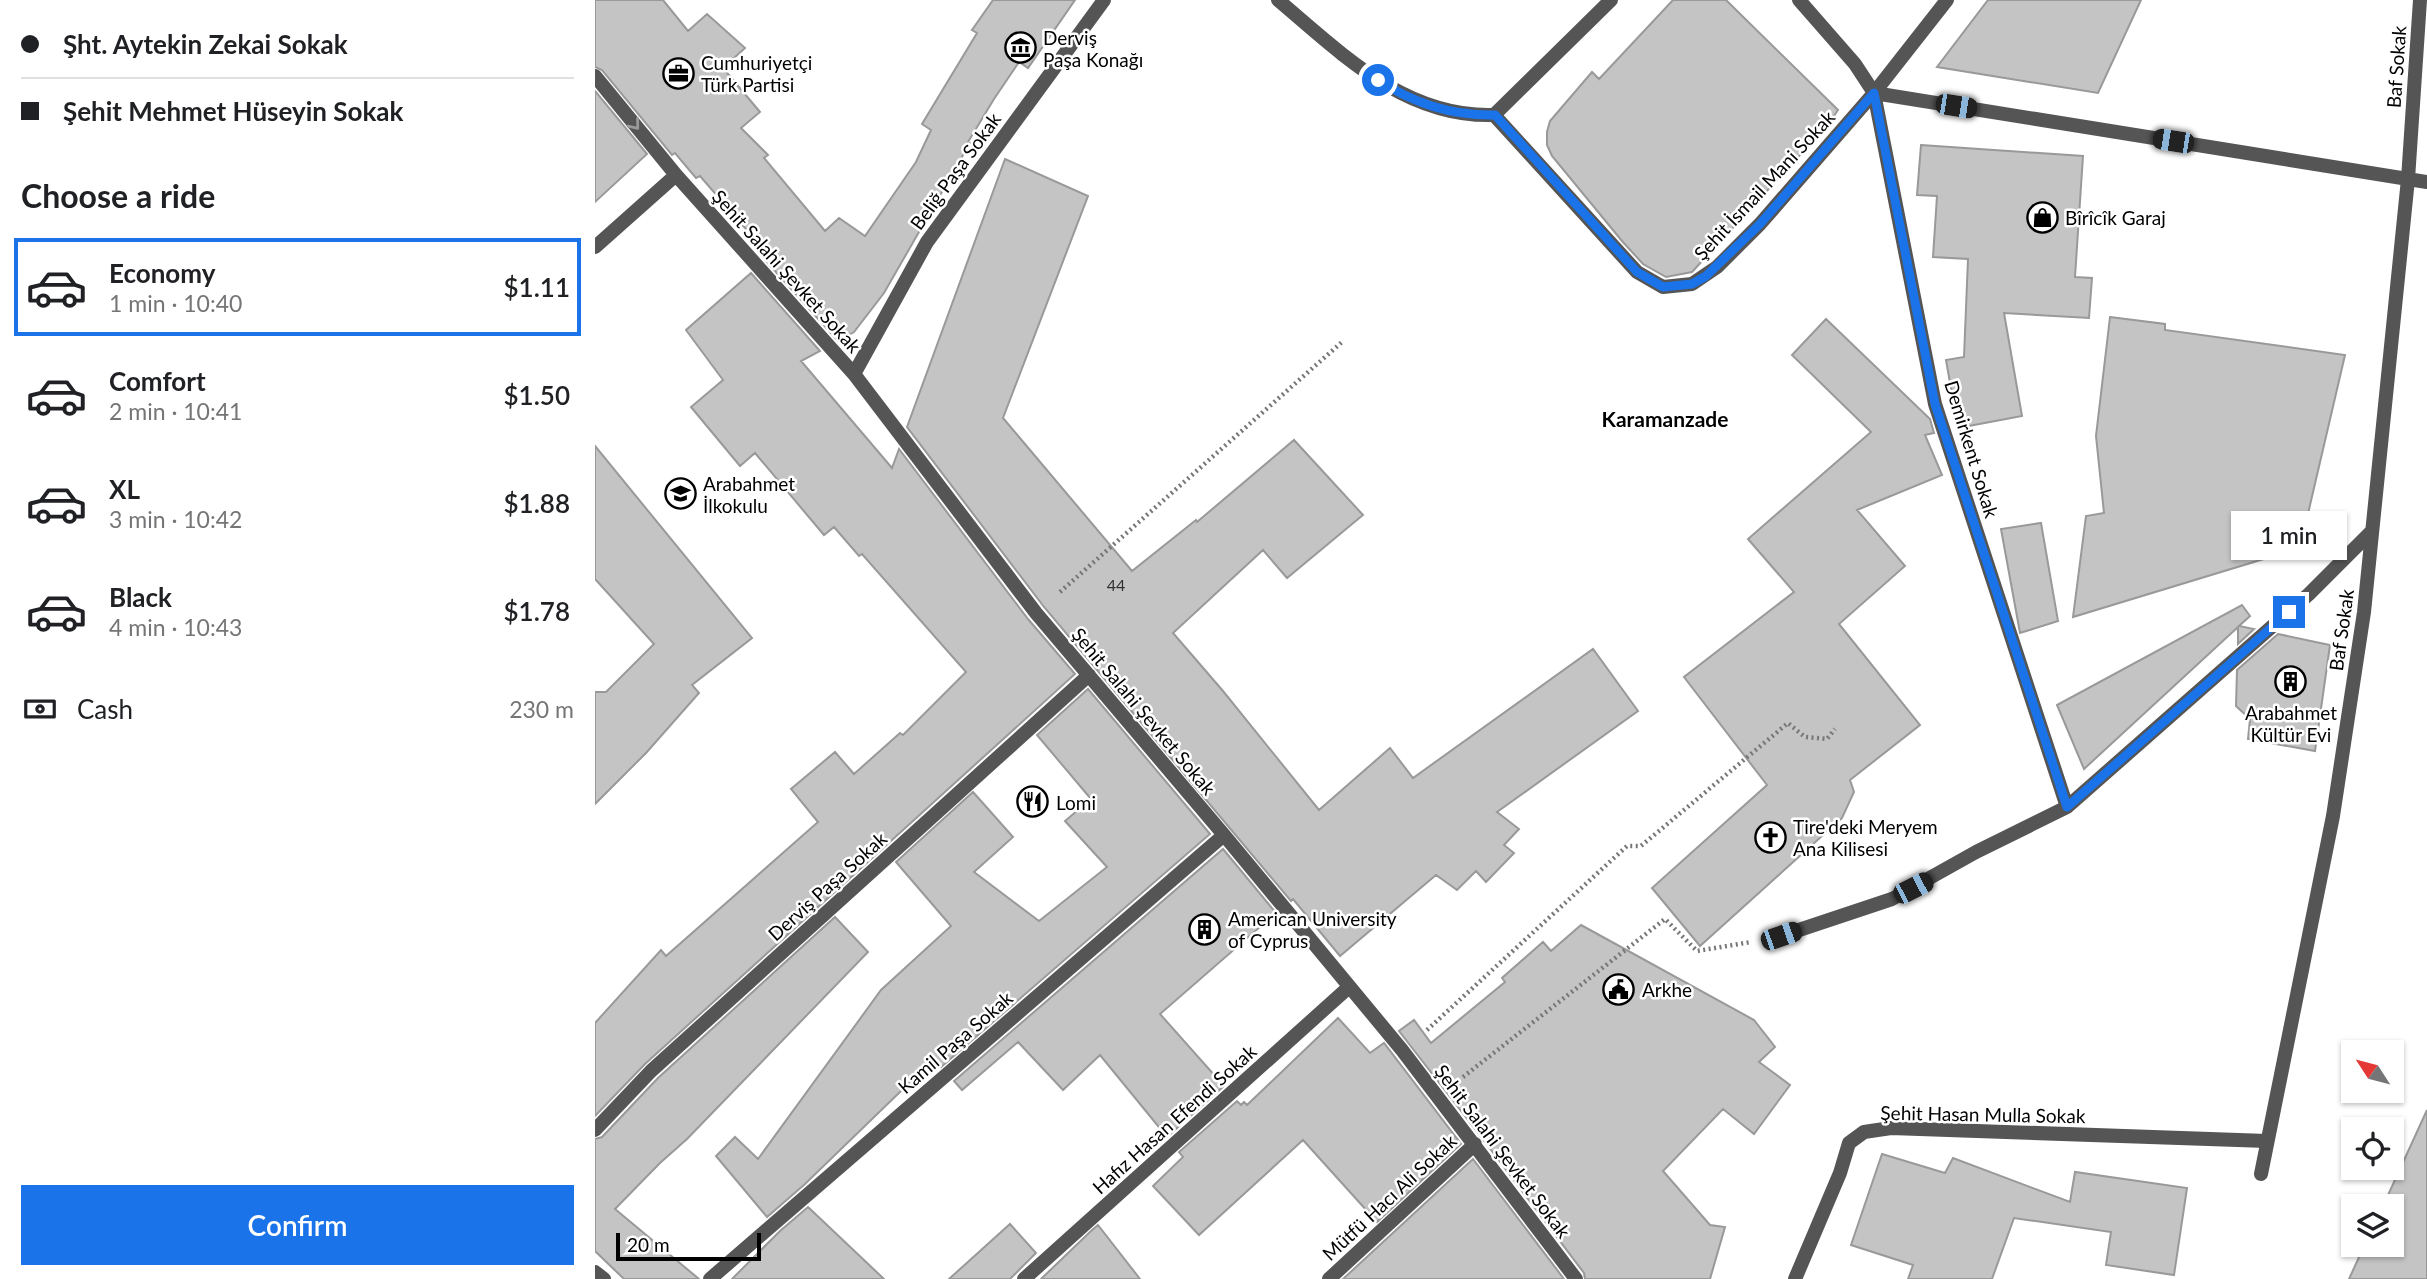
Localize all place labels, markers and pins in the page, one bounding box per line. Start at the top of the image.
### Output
place label: Derviş Paşa Konağı [1043,26,1143,71]
museum icon: Derviş Paşa Konağı [1003,31,1037,65]
place label: Cumhuriyetçi Türk Partisi [701,51,812,96]
office icon: Cumhuriyetçi Türk Partisi [661,56,695,90]
shop icon: Bîrîcîk Garaj [2025,200,2059,234]
place label: Bîrîcîk Garaj [2065,206,2166,229]
place label: Arabahmet İlkokulu [703,472,795,517]
school or university icon: Arabahmet İlkokulu [663,477,697,511]
building icon: Arabahmet Kültür Evi [2274,664,2308,698]
place label: Arabahmet Kültür Evi [2245,701,2337,746]
restaurant icon: Lomi [1016,785,1050,819]
place label: Lomi [1056,791,1096,814]
place label: Tire'deki Meryem Ana Kilisesi [1793,815,1938,860]
church icon: Tire'deki Meryem Ana Kilisesi [1753,820,1787,854]
place label: American University of Cyprus [1228,907,1397,952]
building icon: American University of Cyprus [1188,912,1222,946]
public building icon: Arkhe [1602,972,1636,1006]
place label: Arkhe [1642,978,1692,1001]

